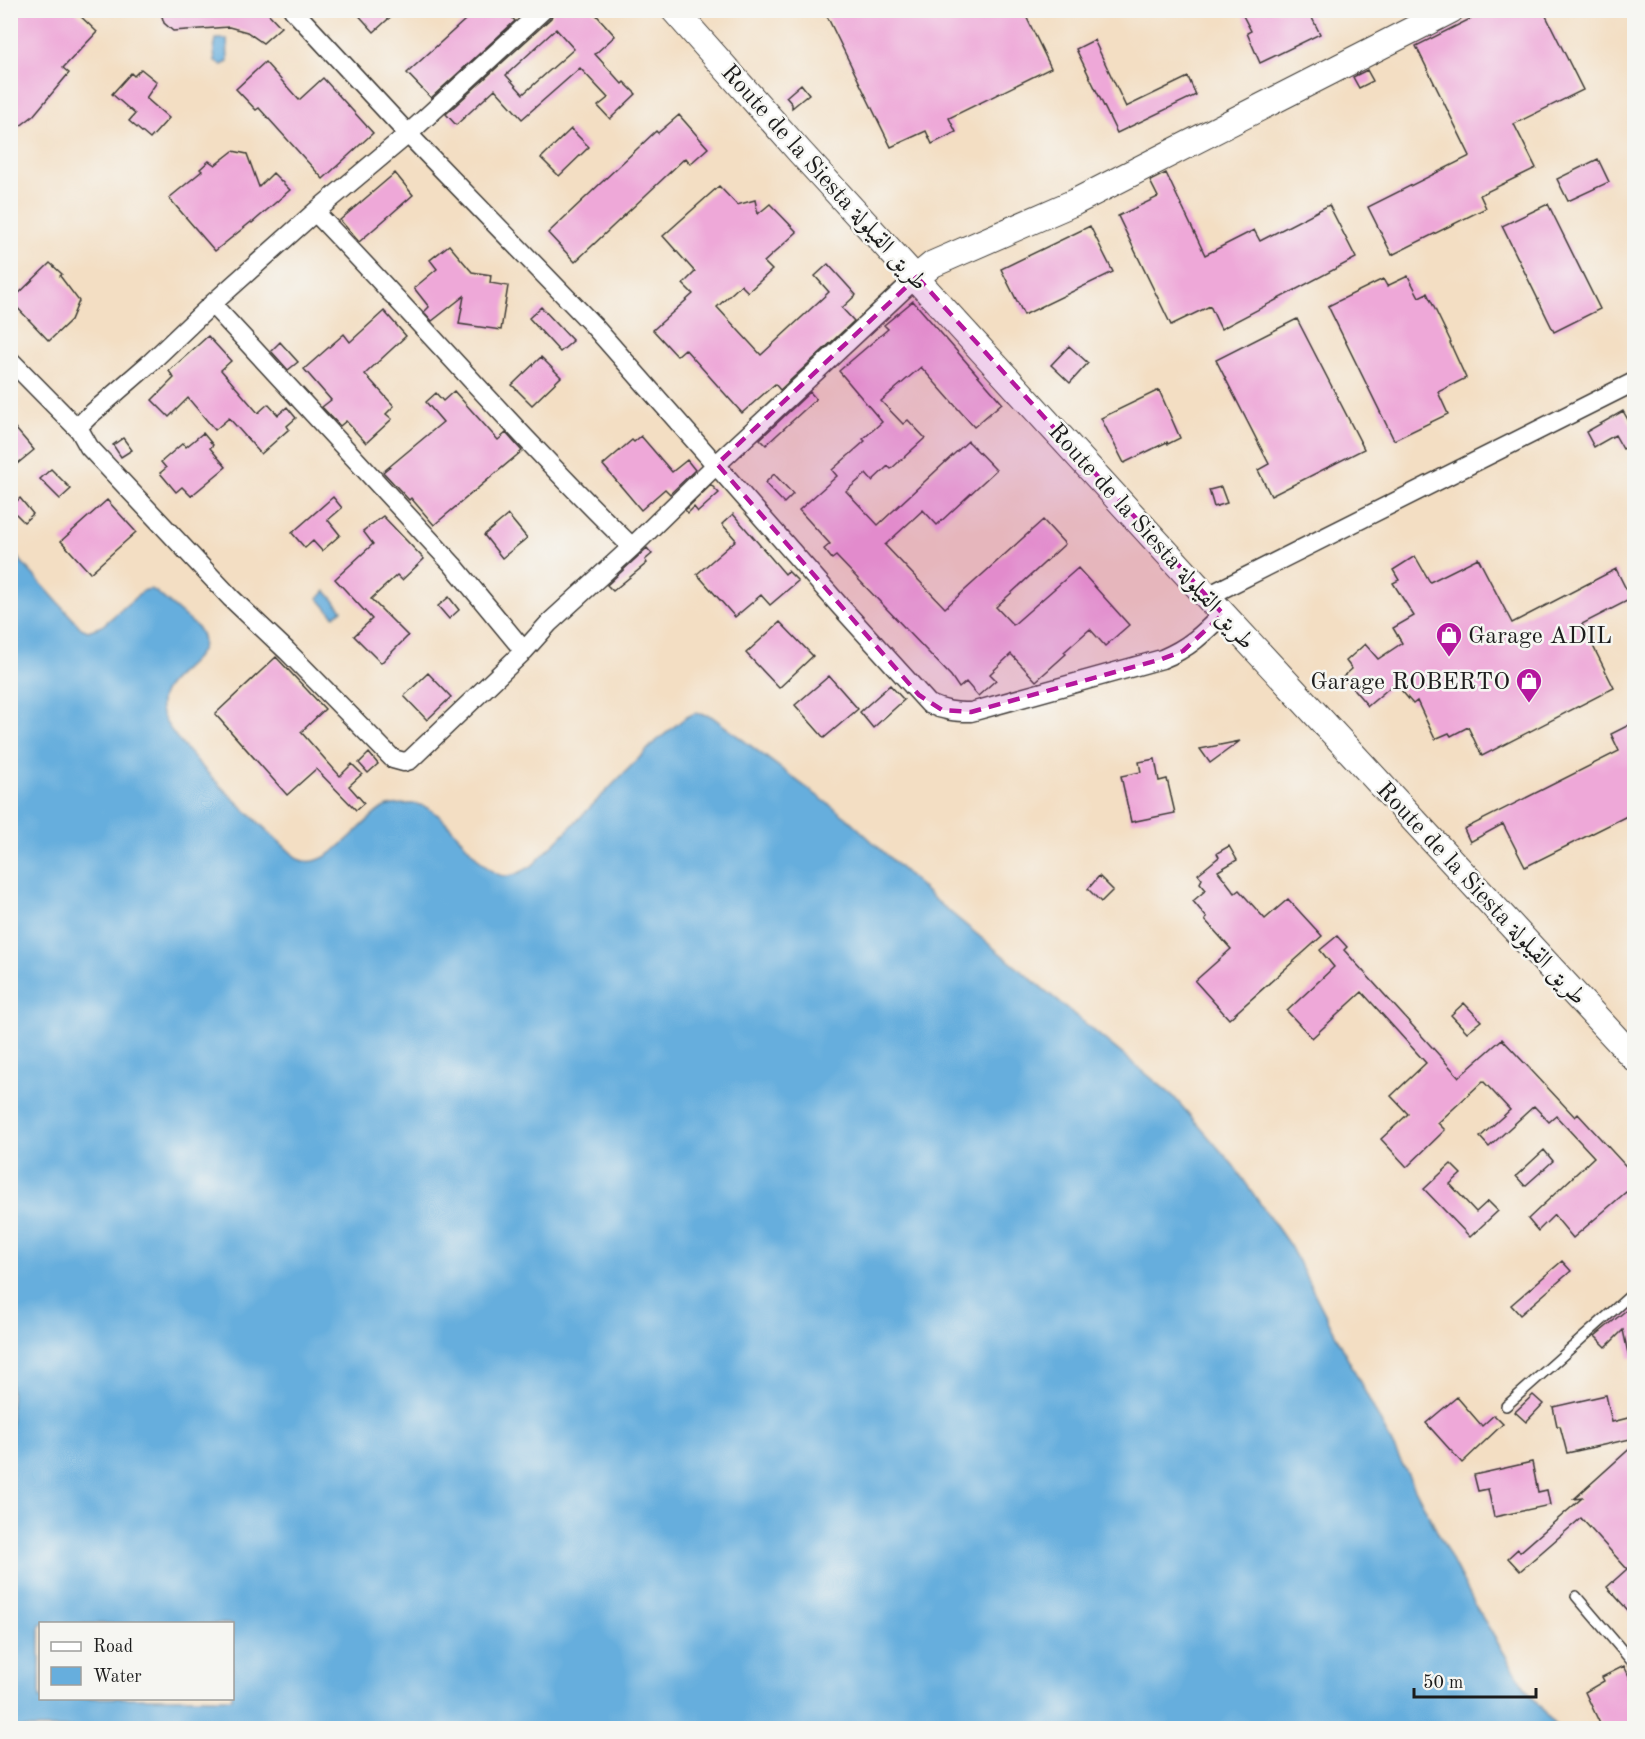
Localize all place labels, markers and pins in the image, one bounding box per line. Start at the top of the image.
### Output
shop icon: Garage ADIL [1434,620,1464,658]
place label: Garage ADIL [1468,625,1612,649]
shop icon: Garage ROBERTO [1514,666,1544,704]
place label: Garage ROBERTO [1310,671,1510,695]

